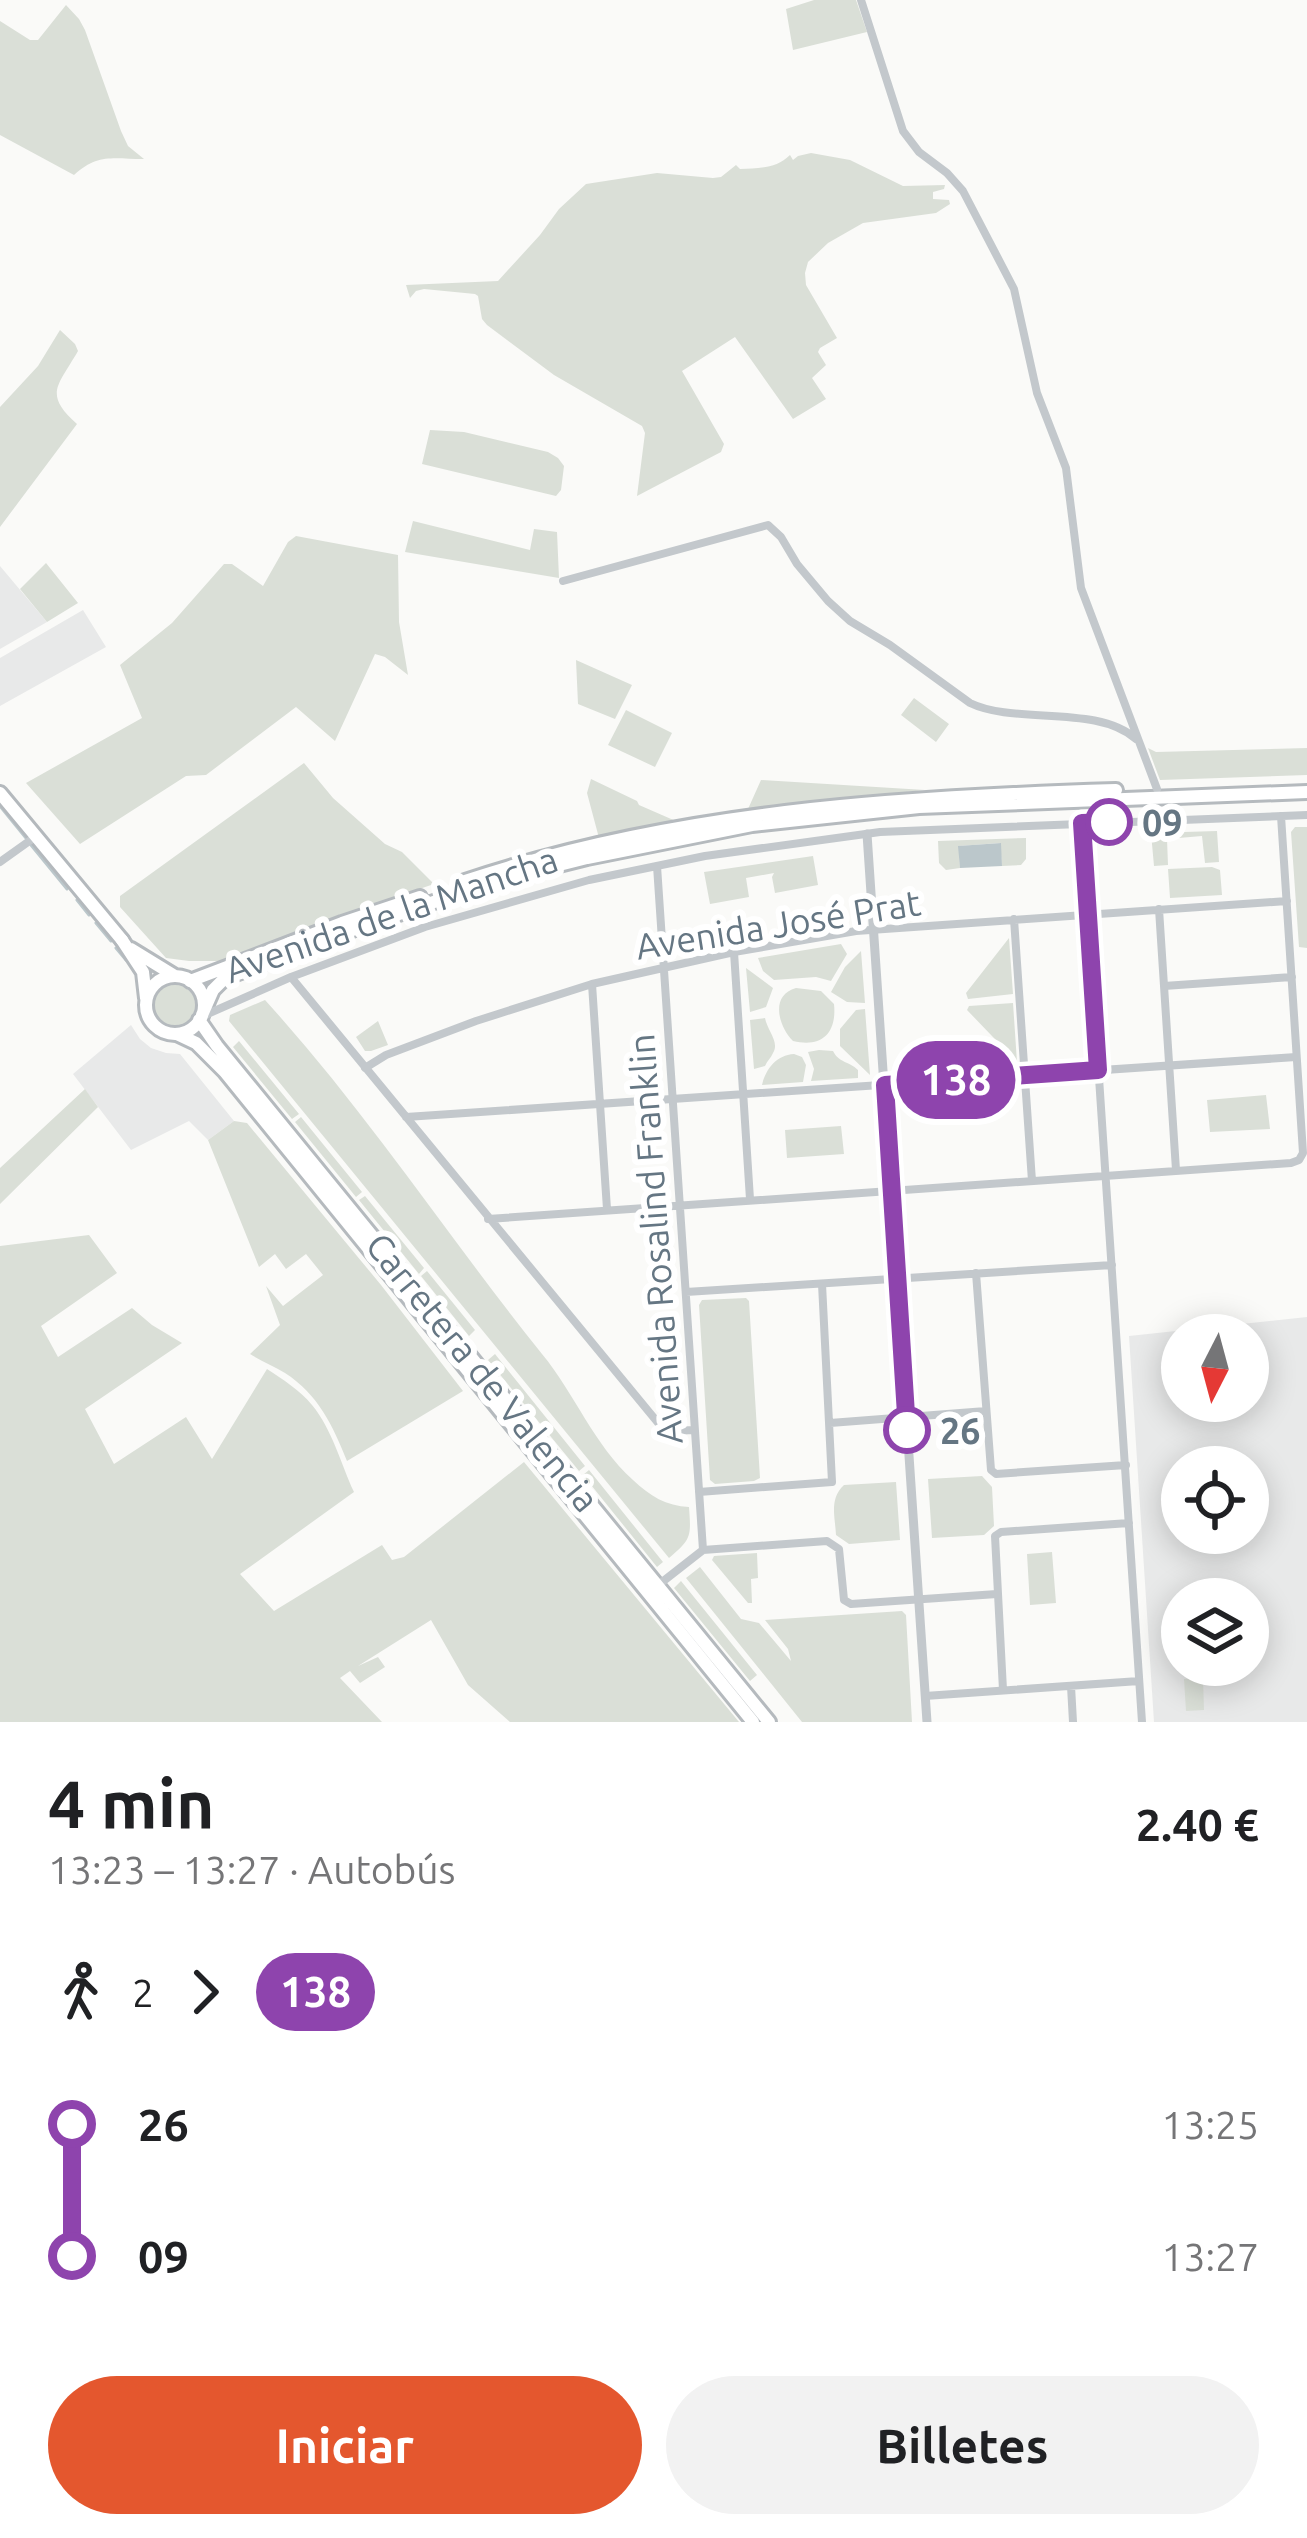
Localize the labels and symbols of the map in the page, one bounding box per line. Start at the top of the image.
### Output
marker: 09 [1087,800,1131,844]
place label: 09 [1142,802,1183,843]
street label: Avenida de la Mancha [219,838,563,990]
street label: Avenida José Prat [633,881,923,967]
street label: Avenida Rosalind Franklin [620,1033,690,1445]
line badge: 138 [887,1041,1025,1119]
street label: Carretera de Valencia [358,1225,608,1519]
north arrow [1161,1314,1269,1422]
marker: 26 [885,1408,929,1452]
place label: 26 [940,1410,981,1451]

